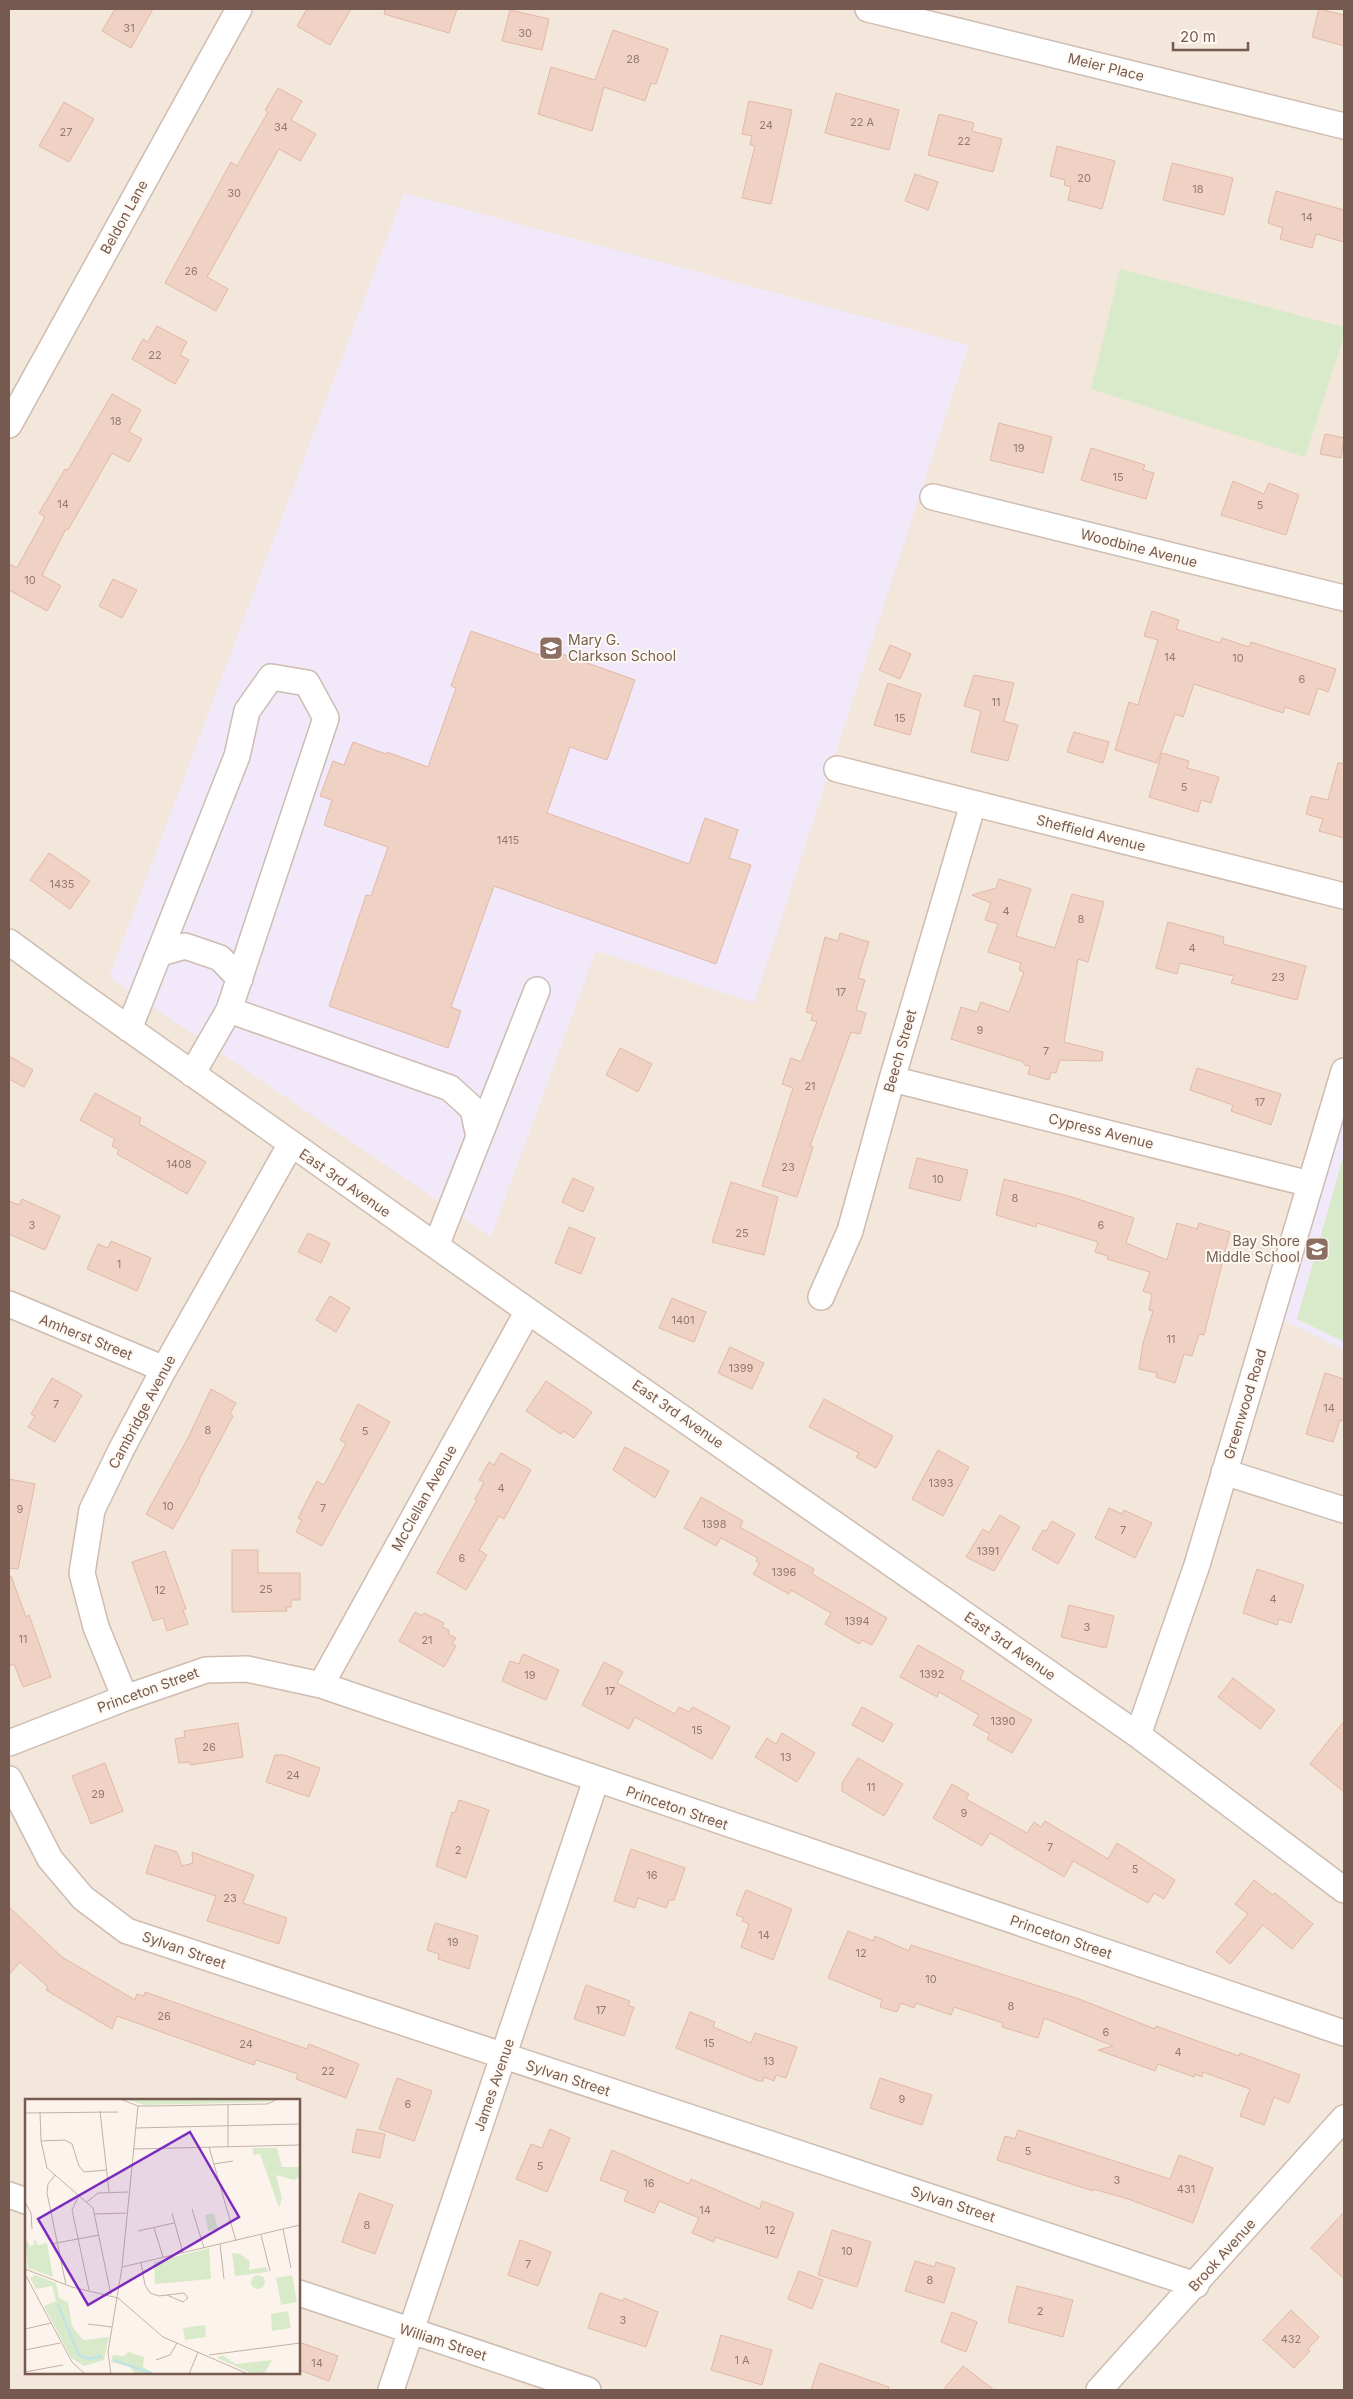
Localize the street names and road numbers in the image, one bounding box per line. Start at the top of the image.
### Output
street label: Meier Place [1066,49,1146,84]
street label: Beldon Lane [96,177,151,257]
street label: Woodbine Avenue [1079,525,1199,570]
street label: Sheffield Avenue [1035,811,1147,854]
street label: Beech Street [880,1007,920,1094]
street label: Cypress Avenue [1047,1109,1155,1152]
street label: East 3rd Avenue [296,1145,394,1220]
street label: Amherst Street [37,1310,136,1363]
street label: Greenwood Road [1220,1347,1269,1461]
street label: Cambridge Avenue [104,1352,179,1471]
street label: East 3rd Avenue [629,1376,727,1451]
street label: McClellan Avenue [387,1442,460,1554]
street label: East 3rd Avenue [961,1608,1059,1683]
street label: Princeton Street [95,1663,201,1716]
street label: Princeton Street [624,1782,731,1833]
street label: Princeton Street [1008,1911,1115,1962]
street label: Sylvan Street [140,1927,229,1972]
street label: James Avenue [470,2036,517,2133]
street label: Sylvan Street [524,2056,613,2099]
street label: Sylvan Street [909,2182,998,2225]
street label: Brook Avenue [1185,2215,1259,2294]
street label: William Street [397,2319,489,2364]

